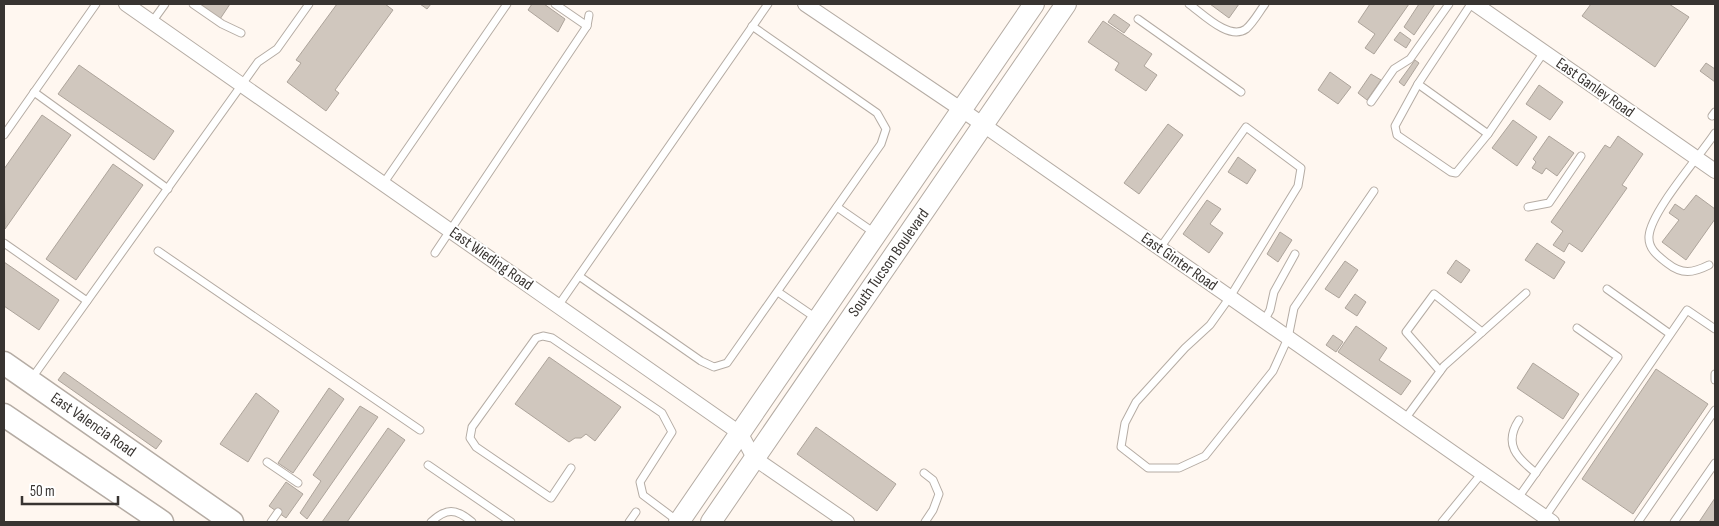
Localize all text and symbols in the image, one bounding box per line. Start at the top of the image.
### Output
street label: East Ganley Road [1552,54,1638,122]
street label: South Tucson Boulevard [845,205,933,321]
street label: East Wieding Road [446,223,536,295]
street label: East Ginter Road [1137,229,1221,295]
street label: East Valencia Road [47,389,139,461]
scale bar [22,474,119,506]
text: 50 m [30,482,55,501]

